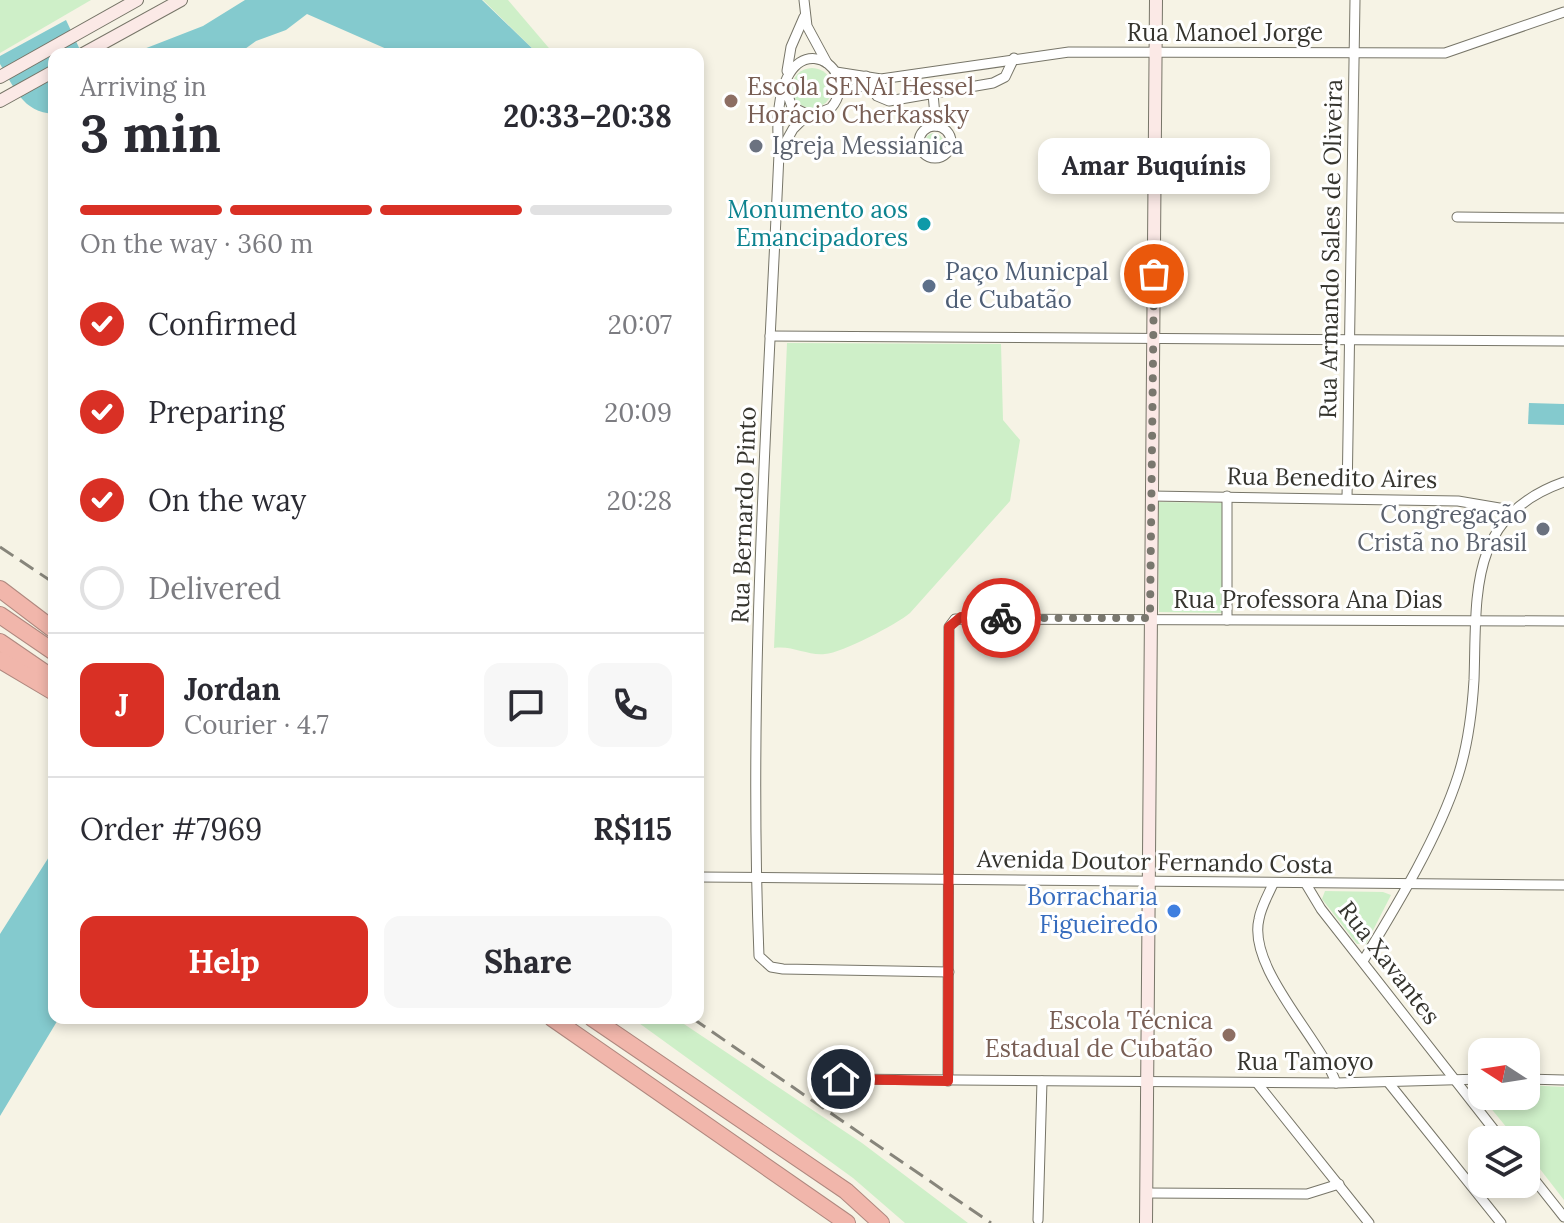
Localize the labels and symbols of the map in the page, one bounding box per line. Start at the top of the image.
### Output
street label: Rua Manoel Jorge [1127,17,1323,48]
place label: Escola SENAI Hessel Horácio Cherkassky [747,71,974,130]
street label: Rua Armando Sales de Oliveira [1312,79,1349,419]
marker: Escola SENAI Hessel Horácio Cherkassky [722,92,740,110]
place label: Igreja Messianica [772,130,964,161]
marker: Igreja Messianica [747,137,765,155]
callout: Amar Buquínis [1038,138,1270,194]
place label: Monumento aos Emancipadores [727,194,908,253]
marker: Monumento aos Emancipadores [915,215,933,233]
pin [1120,240,1188,308]
place label: Paço Municpal de Cubatão [945,256,1108,315]
marker: Paço Municpal de Cubatão [920,277,938,295]
street label: Rua Bernardo Pinto [724,406,763,624]
street label: Rua Benedito Aires [1226,460,1438,495]
place label: Congregação Cristã no Brasil [1357,499,1527,558]
marker: Congregação Cristã no Brasil [1534,520,1552,538]
courier [961,578,1041,658]
street label: Rua Professora Ana Dias [1173,584,1443,615]
street label: Avenida Doutor Fernando Costa [976,843,1333,880]
place label: Borracharia Figueiredo [1027,881,1158,940]
street label: Rua Xavantes [1332,895,1447,1031]
marker: Borracharia Figueiredo [1165,902,1183,920]
place label: Escola Técnica Estadual de Cubatão [985,1005,1213,1064]
marker: Escola Técnica Estadual de Cubatão [1220,1026,1238,1044]
north arrow [1468,1038,1540,1110]
pin [807,1045,875,1113]
street label: Rua Tamoyo [1236,1046,1374,1077]

